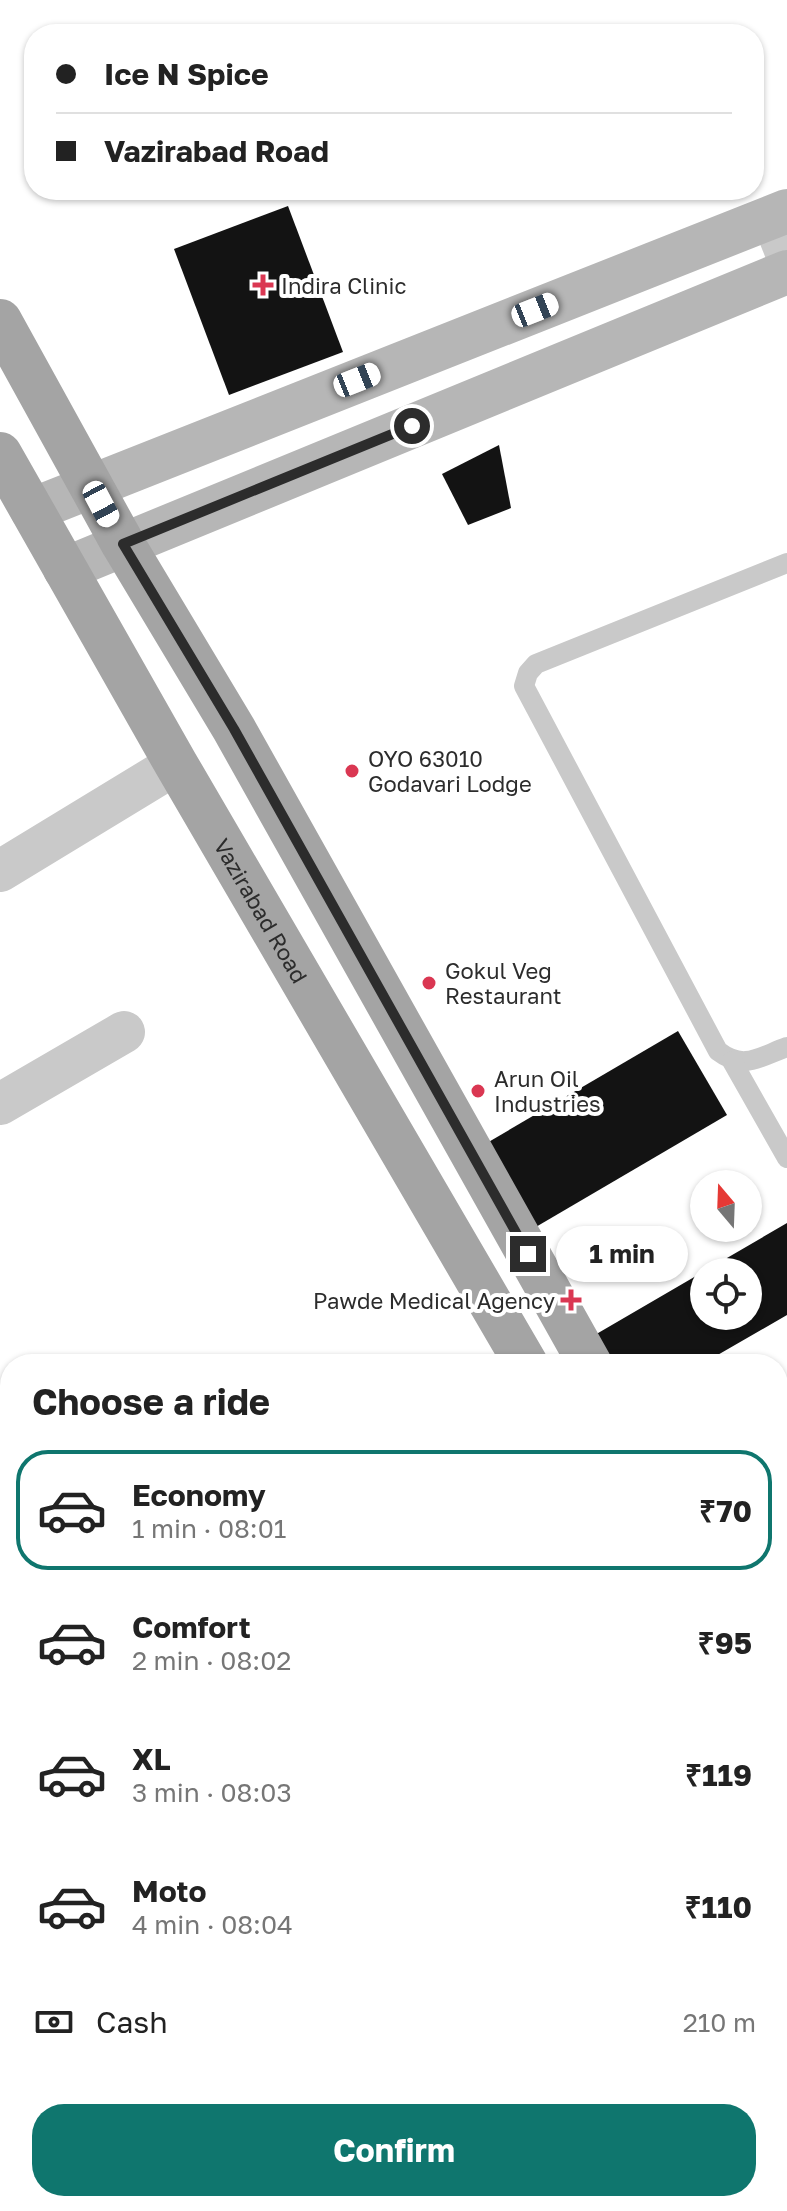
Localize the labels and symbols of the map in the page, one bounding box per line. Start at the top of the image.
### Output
place label: Indira Clinic [281,272,406,299]
marker: Indira Clinic [252,274,274,296]
car [508,290,562,330]
car [330,360,384,400]
route start [394,408,430,444]
car [79,477,123,531]
place label: OYO 63010 Godavari Lodge [368,745,532,797]
marker: OYO 63010 Godavari Lodge [343,762,361,780]
street label: Vazirabad Road [209,833,314,988]
place label: Gokul Veg Restaurant [445,957,562,1009]
marker: Gokul Veg Restaurant [420,974,438,992]
place label: Arun Oil Industries [494,1065,601,1117]
marker: Arun Oil Industries [469,1082,487,1100]
north arrow [690,1170,762,1242]
callout: 1 min [556,1226,688,1282]
route end [510,1236,546,1272]
place label: Pawde Medical Agency [313,1287,555,1314]
marker: Pawde Medical Agency [562,1291,580,1309]

